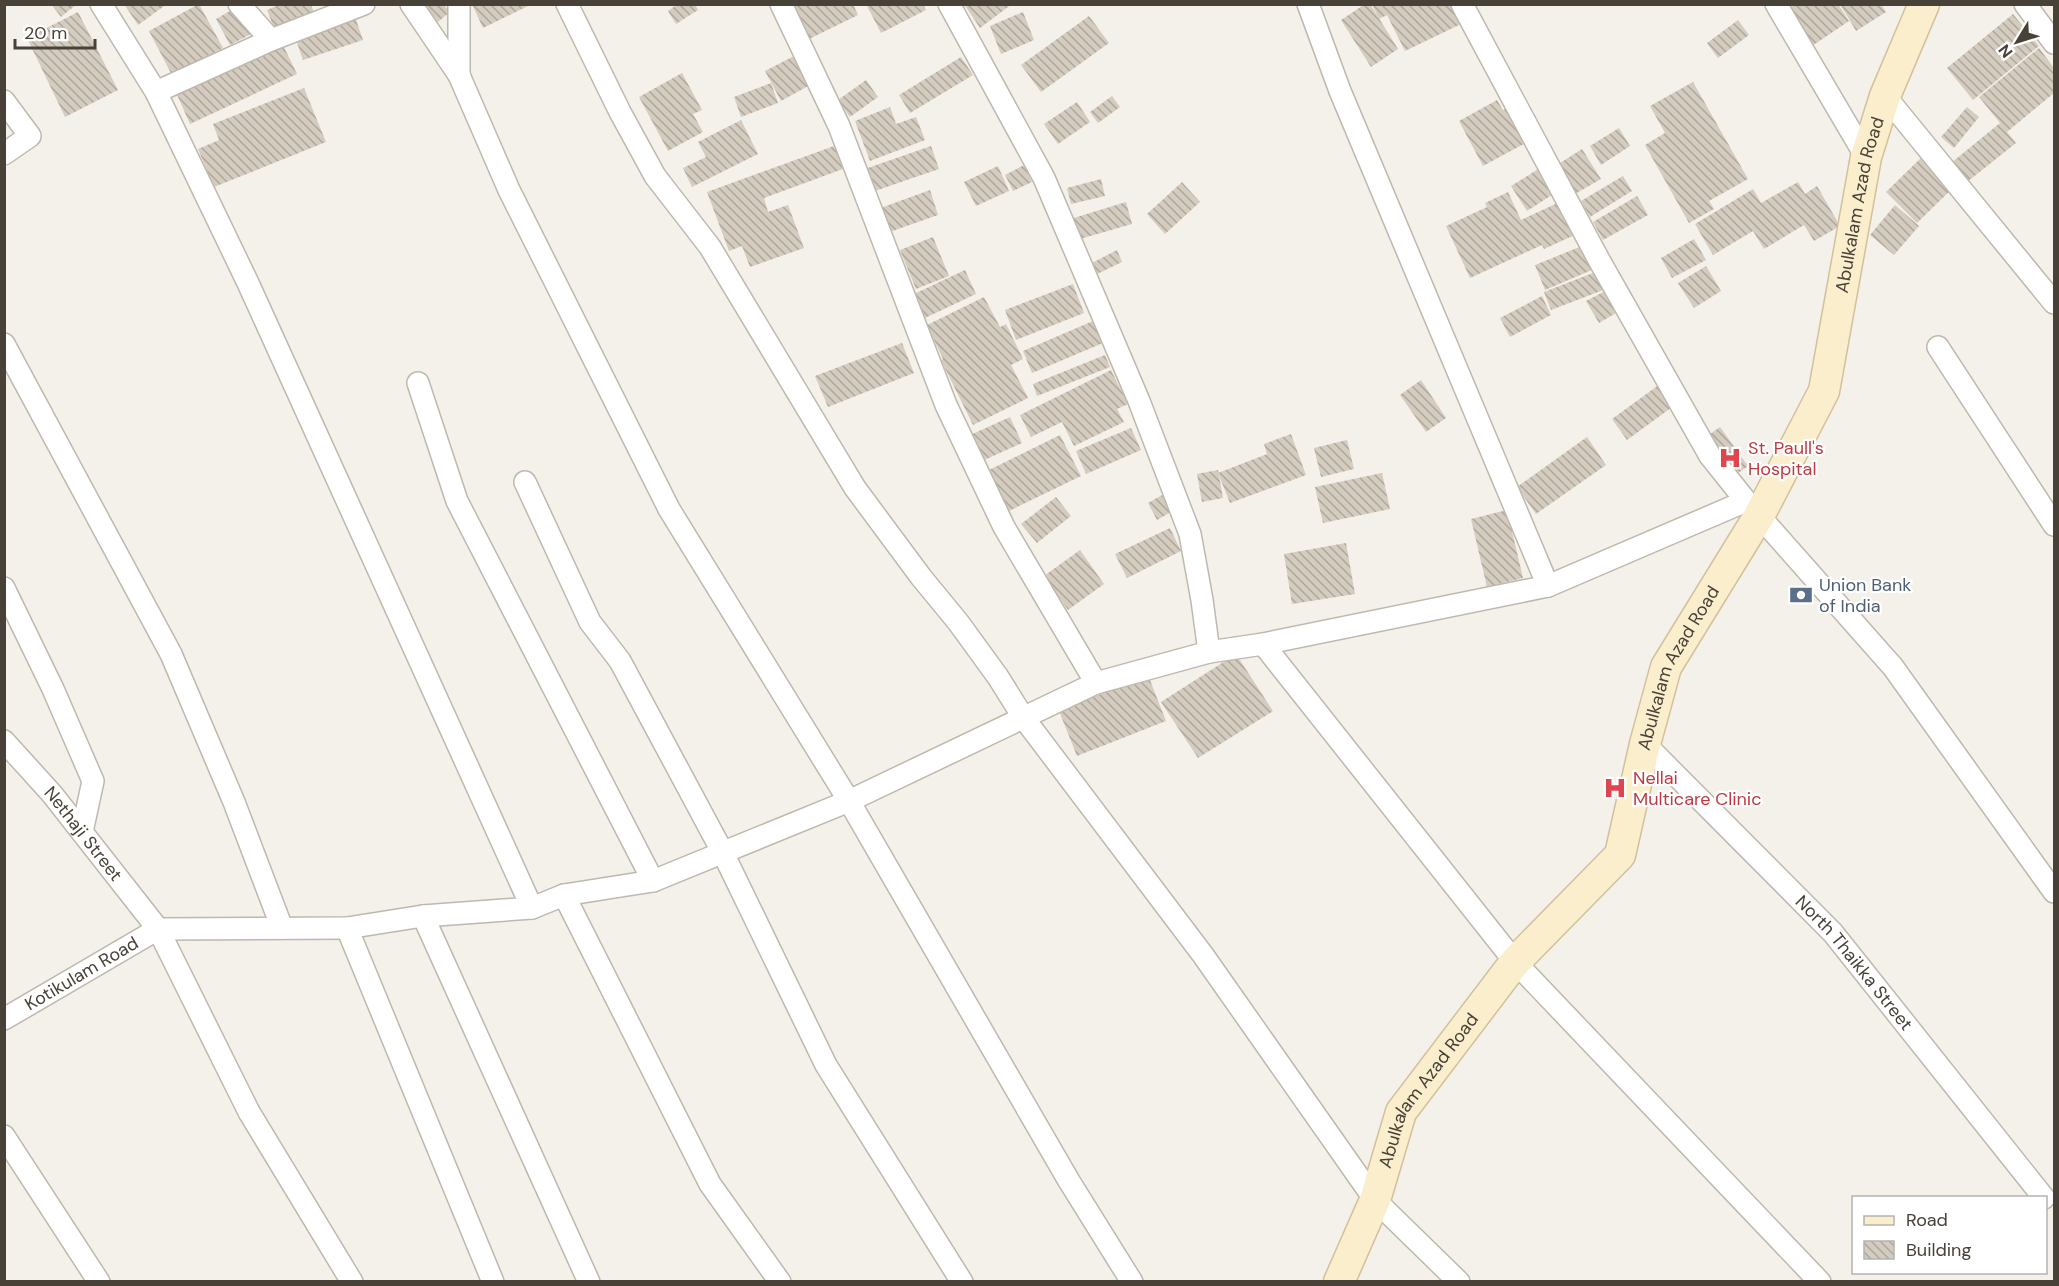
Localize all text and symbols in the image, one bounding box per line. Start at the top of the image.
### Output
scale bar [15,12,94,50]
north arrow [1987,12,2047,72]
text: 20 m [24,21,67,45]
text: N [1994,40,2017,62]
street label: Abulkalam Azad Road [1830,114,1890,295]
place label: St. Paull's Hospital [1748,436,1824,481]
hospital icon: St. Paull's Hospital [1717,445,1743,471]
place label: Union Bank of India [1819,573,1911,618]
street label: Abulkalam Azad Road [1632,581,1725,753]
bank icon: Union Bank of India [1788,582,1814,608]
place label: Nellai Multicare Clinic [1633,766,1761,811]
hospital icon: Nellai Multicare Clinic [1602,775,1628,801]
street label: Nethaji Street [39,781,128,886]
street label: North Thaikka Street [1790,890,1918,1036]
street label: Kotikulam Road [21,931,143,1016]
street label: Abulkalam Azad Road [1373,1008,1484,1171]
legend [1852,1196,2047,1274]
text: Road [1906,1208,1948,1232]
text: Building [1906,1238,1971,1262]

